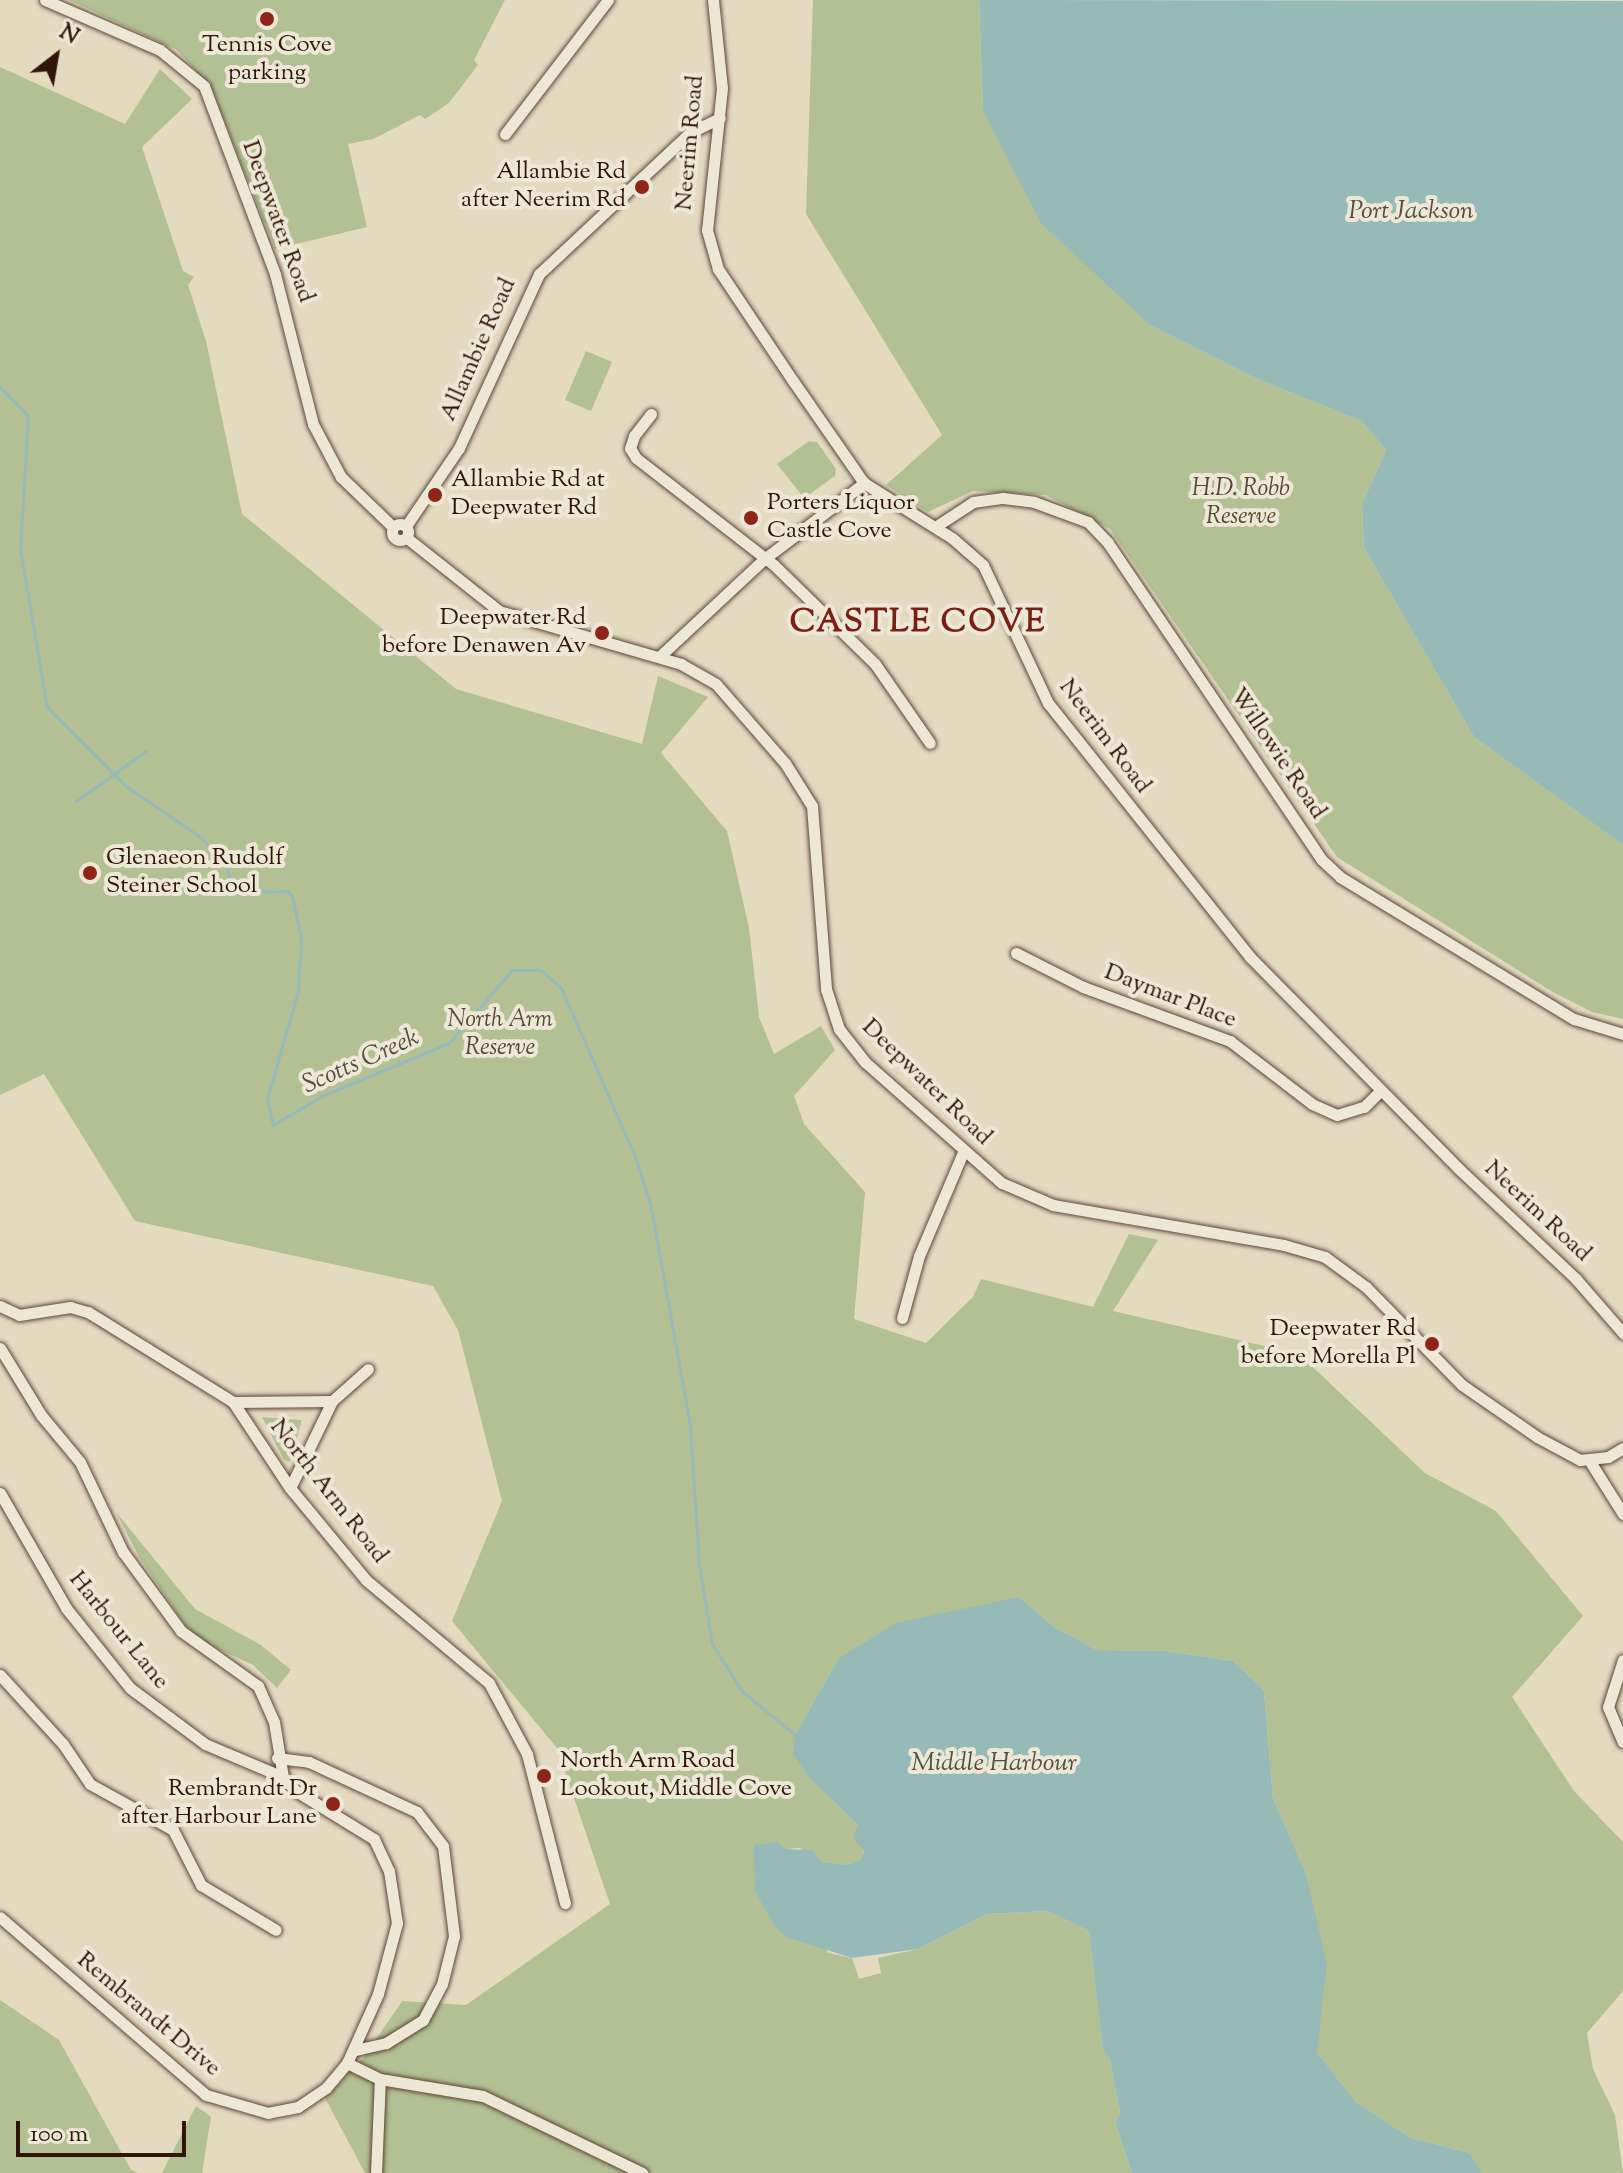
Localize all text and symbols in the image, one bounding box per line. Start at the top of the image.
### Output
marker: Tennis Cove parking [258,10,276,28]
north arrow [16,16,96,96]
text: N [53,17,84,54]
place label: Tennis Cove parking [202,32,332,88]
street label: Neerim Road [671,74,711,212]
street label: Deepwater Road [234,137,320,307]
place label: Allambie Rd after Neerim Rd [461,159,626,215]
marker: Allambie Rd after Neerim Rd [633,178,651,196]
water label: Port Jackson [1348,196,1474,228]
street label: Allambie Road [435,274,523,426]
place label: Allambie Rd at Deepwater Rd [451,467,605,523]
park label: H.D. Robb Reserve [1192,476,1290,532]
marker: Allambie Rd at Deepwater Rd [426,486,444,504]
place label: Porters Liquor Castle Cove [767,490,915,546]
marker: Porters Liquor Castle Cove [742,509,760,527]
district label: CASTLE COVE [790,604,1046,642]
place label: Deepwater Rd before Denawen Av [382,605,586,661]
marker: Deepwater Rd before Denawen Av [593,624,611,642]
street label: Neerim Road [1052,674,1156,800]
street label: Willowie Road [1222,683,1332,825]
place label: Glenaeon Rudolf Steiner School [106,845,283,901]
marker: Glenaeon Rudolf Steiner School [81,864,99,882]
street label: Daymar Place [1100,959,1240,1035]
park label: North Arm Reserve [447,1007,553,1063]
street label: Deepwater Road [855,1014,997,1152]
water label: Scotts Creek [298,1022,424,1102]
street label: Neerim Road [1477,1155,1597,1269]
place label: Deepwater Rd before Morella Pl [1241,1316,1416,1372]
marker: Deepwater Rd before Morella Pl [1423,1335,1441,1353]
street label: North Arm Road [263,1414,393,1570]
street label: Harbour Lane [62,1566,174,1696]
place label: North Arm Road Lookout, Middle Cove [560,1748,792,1804]
water label: Middle Harbour [911,1748,1077,1780]
marker: North Arm Road Lookout, Middle Cove [535,1767,553,1785]
place label: Rembrandt Dr after Harbour Lane [121,1776,317,1832]
marker: Rembrandt Dr after Harbour Lane [324,1795,342,1813]
street label: Rembrandt Drive [70,1946,226,2084]
scale bar [20,2105,190,2155]
text: 100 m [30,2118,88,2152]

